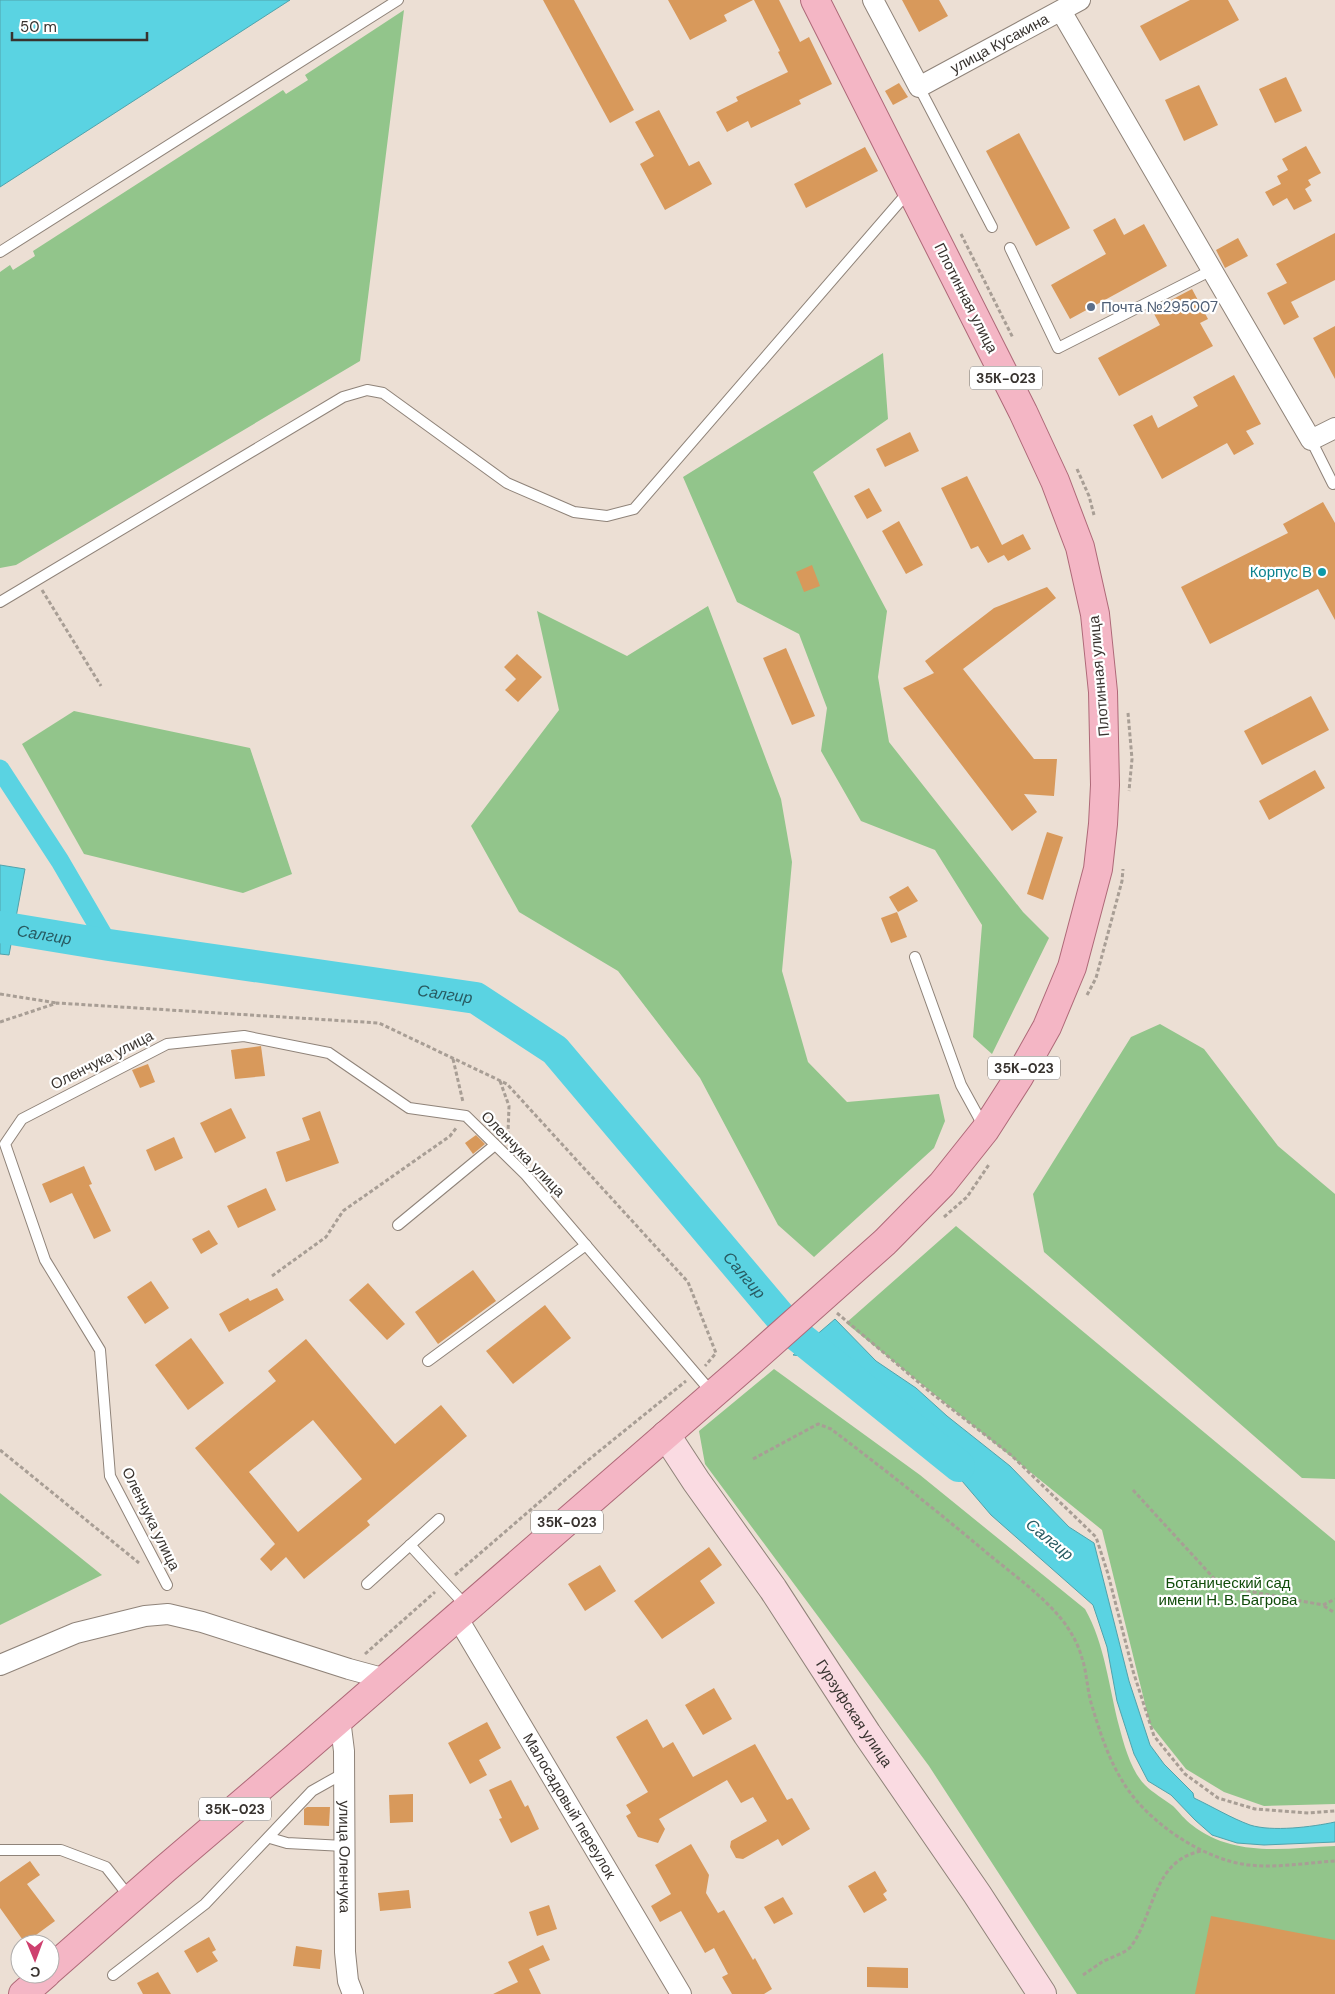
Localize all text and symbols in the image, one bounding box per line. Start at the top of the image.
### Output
street label: улица Кусакина [947,8,1053,78]
scale bar [12,10,148,42]
text: 50 m [20,17,57,37]
street label: Плотинная улица [930,239,1003,357]
place label: Почта №295007 [1101,297,1218,317]
marker: Почта №295007 [1085,301,1097,313]
road number: 35К-023 [970,366,1042,389]
place label: Корпус В [1250,562,1312,582]
marker: Корпус В [1316,566,1328,578]
street label: Плотинная улица [1084,614,1114,737]
water label: Салгир [15,920,73,950]
water label: Салгир [416,980,474,1008]
street label: Оленчука улица [47,1025,157,1094]
road number: 35К-023 [988,1056,1060,1080]
street label: Оленчука улица [477,1107,570,1202]
water label: Салгир [719,1247,770,1303]
street label: Оленчука улица [117,1464,185,1575]
road number: 35К-023 [531,1510,603,1534]
water label: Салгир [1022,1514,1078,1565]
park label: Ботанический сад имени Н. В. Багрова [1159,1573,1298,1610]
street label: Гурзуфская улица [811,1656,897,1772]
street label: Малосадовый переулок [518,1730,621,1883]
road number: 35К-023 [199,1798,271,1820]
street label: улица Оленчука [334,1800,355,1914]
north arrow [10,1934,60,1984]
text: С [30,1963,40,1981]

